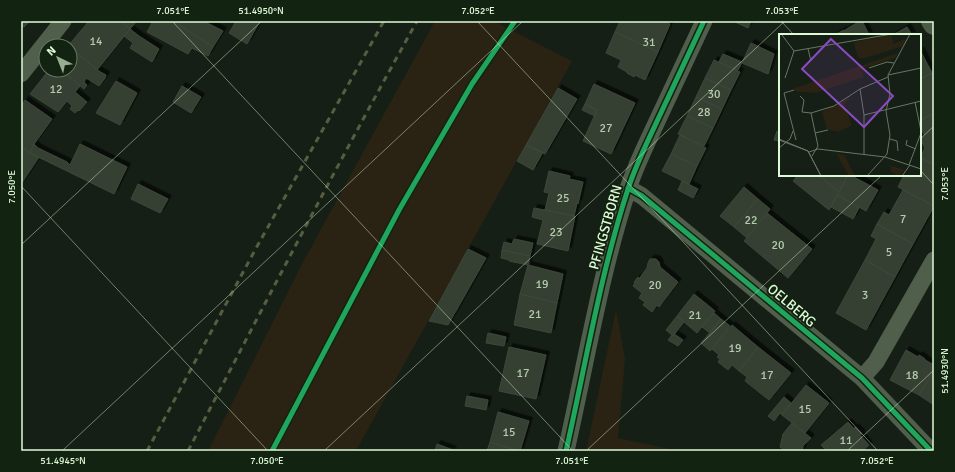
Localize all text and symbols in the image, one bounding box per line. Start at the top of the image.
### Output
text: 7.051°E [156,5,190,17]
text: 51.4950°N [238,5,284,17]
text: 7.052°E [461,5,495,17]
text: 7.053°E [765,5,799,17]
house number: 14 [90,34,103,49]
inset map [779,34,921,176]
house number: 31 [643,35,655,50]
north arrow [38,38,78,78]
text: N [44,44,59,58]
house number: 12 [50,82,62,97]
house number: 30 [708,87,720,102]
house number: 28 [698,105,710,120]
house number: 27 [600,121,612,136]
text: 7.053°E [939,167,951,201]
text: 7.050°E [6,170,18,204]
street label: PFINGSTBORN [585,183,626,272]
house number: 25 [557,191,569,206]
house number: 7 [900,212,906,227]
house number: 22 [745,213,757,228]
house number: 23 [550,225,562,240]
house number: 20 [772,238,784,253]
house number: 5 [886,245,892,260]
house number: 19 [536,277,548,292]
house number: 20 [649,278,661,293]
street label: OELBERG [764,280,819,331]
house number: 3 [862,288,868,303]
house number: 21 [529,307,541,322]
house number: 21 [689,308,701,323]
house number: 19 [729,341,741,356]
text: 51.4930°N [939,348,951,394]
house number: 17 [517,366,529,381]
house number: 17 [761,368,773,383]
house number: 18 [906,368,918,383]
house number: 15 [799,402,811,417]
house number: 15 [503,425,515,440]
house number: 11 [840,433,852,448]
text: 51.4945°N [40,455,86,467]
text: 7.050°E [250,455,284,467]
text: 7.051°E [555,455,589,467]
text: 7.052°E [860,455,894,467]

